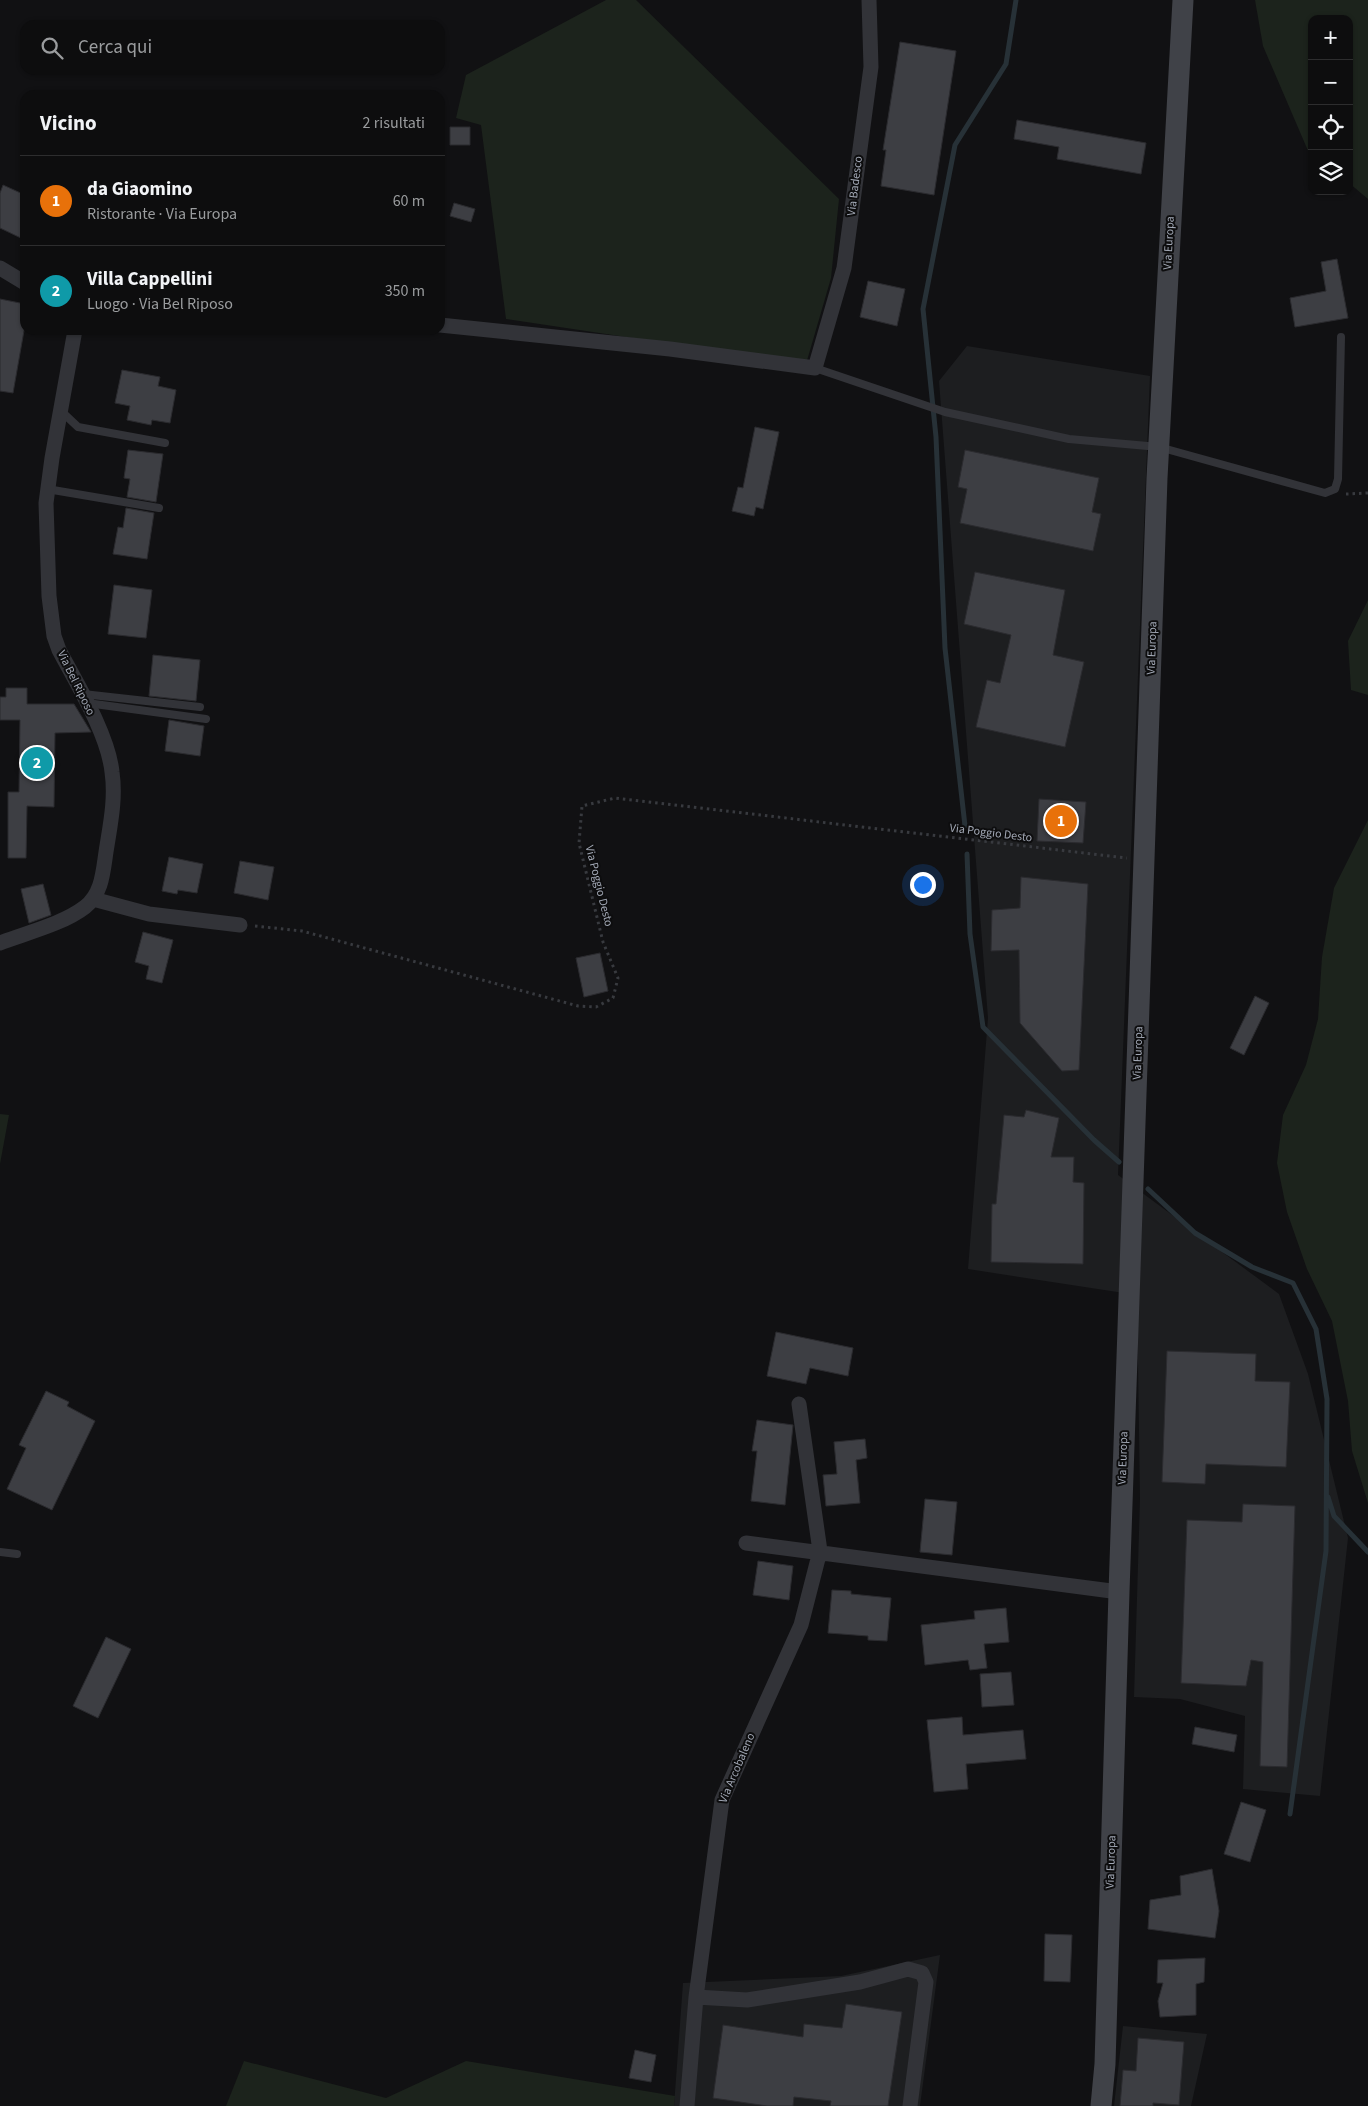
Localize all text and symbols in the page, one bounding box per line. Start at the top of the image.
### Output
map controls [1308,15,1353,195]
button: + [1308,15,1353,60]
search box [20,20,445,75]
icon: search [38,34,66,62]
text: Cerca qui [78,34,152,61]
button: − [1308,60,1353,105]
button: locate [1308,105,1353,150]
text: Vicino [40,108,97,138]
text: 2 risultati [363,112,425,134]
button: layers [1308,150,1353,195]
street label: Via Badesco [843,155,867,217]
text: da Giaomino [87,176,193,203]
text: 1 [52,190,60,212]
text: 60 m [393,190,425,212]
text: Ristorante · Via Europa [87,203,237,225]
street label: Via Europa [1159,216,1179,270]
text: Villa Cappellini [87,266,212,293]
text: 2 [52,280,60,302]
text: 350 m [385,280,425,302]
text: Luogo · Via Bel Riposo [87,293,233,315]
street label: Via Europa [1143,621,1161,675]
street label: Via Bel Riposo [53,648,99,718]
pin: 2 [21,744,53,782]
pin: 1 [1045,802,1077,840]
street label: Via Poggio Desto [949,820,1033,846]
street label: Via Poggio Desto [581,844,617,928]
your location [910,872,936,898]
street label: Via Europa [1129,1026,1147,1080]
street label: Via Europa [1114,1431,1132,1485]
street label: Via Arcobaleno [715,1730,759,1806]
street label: Via Europa [1102,1835,1120,1889]

